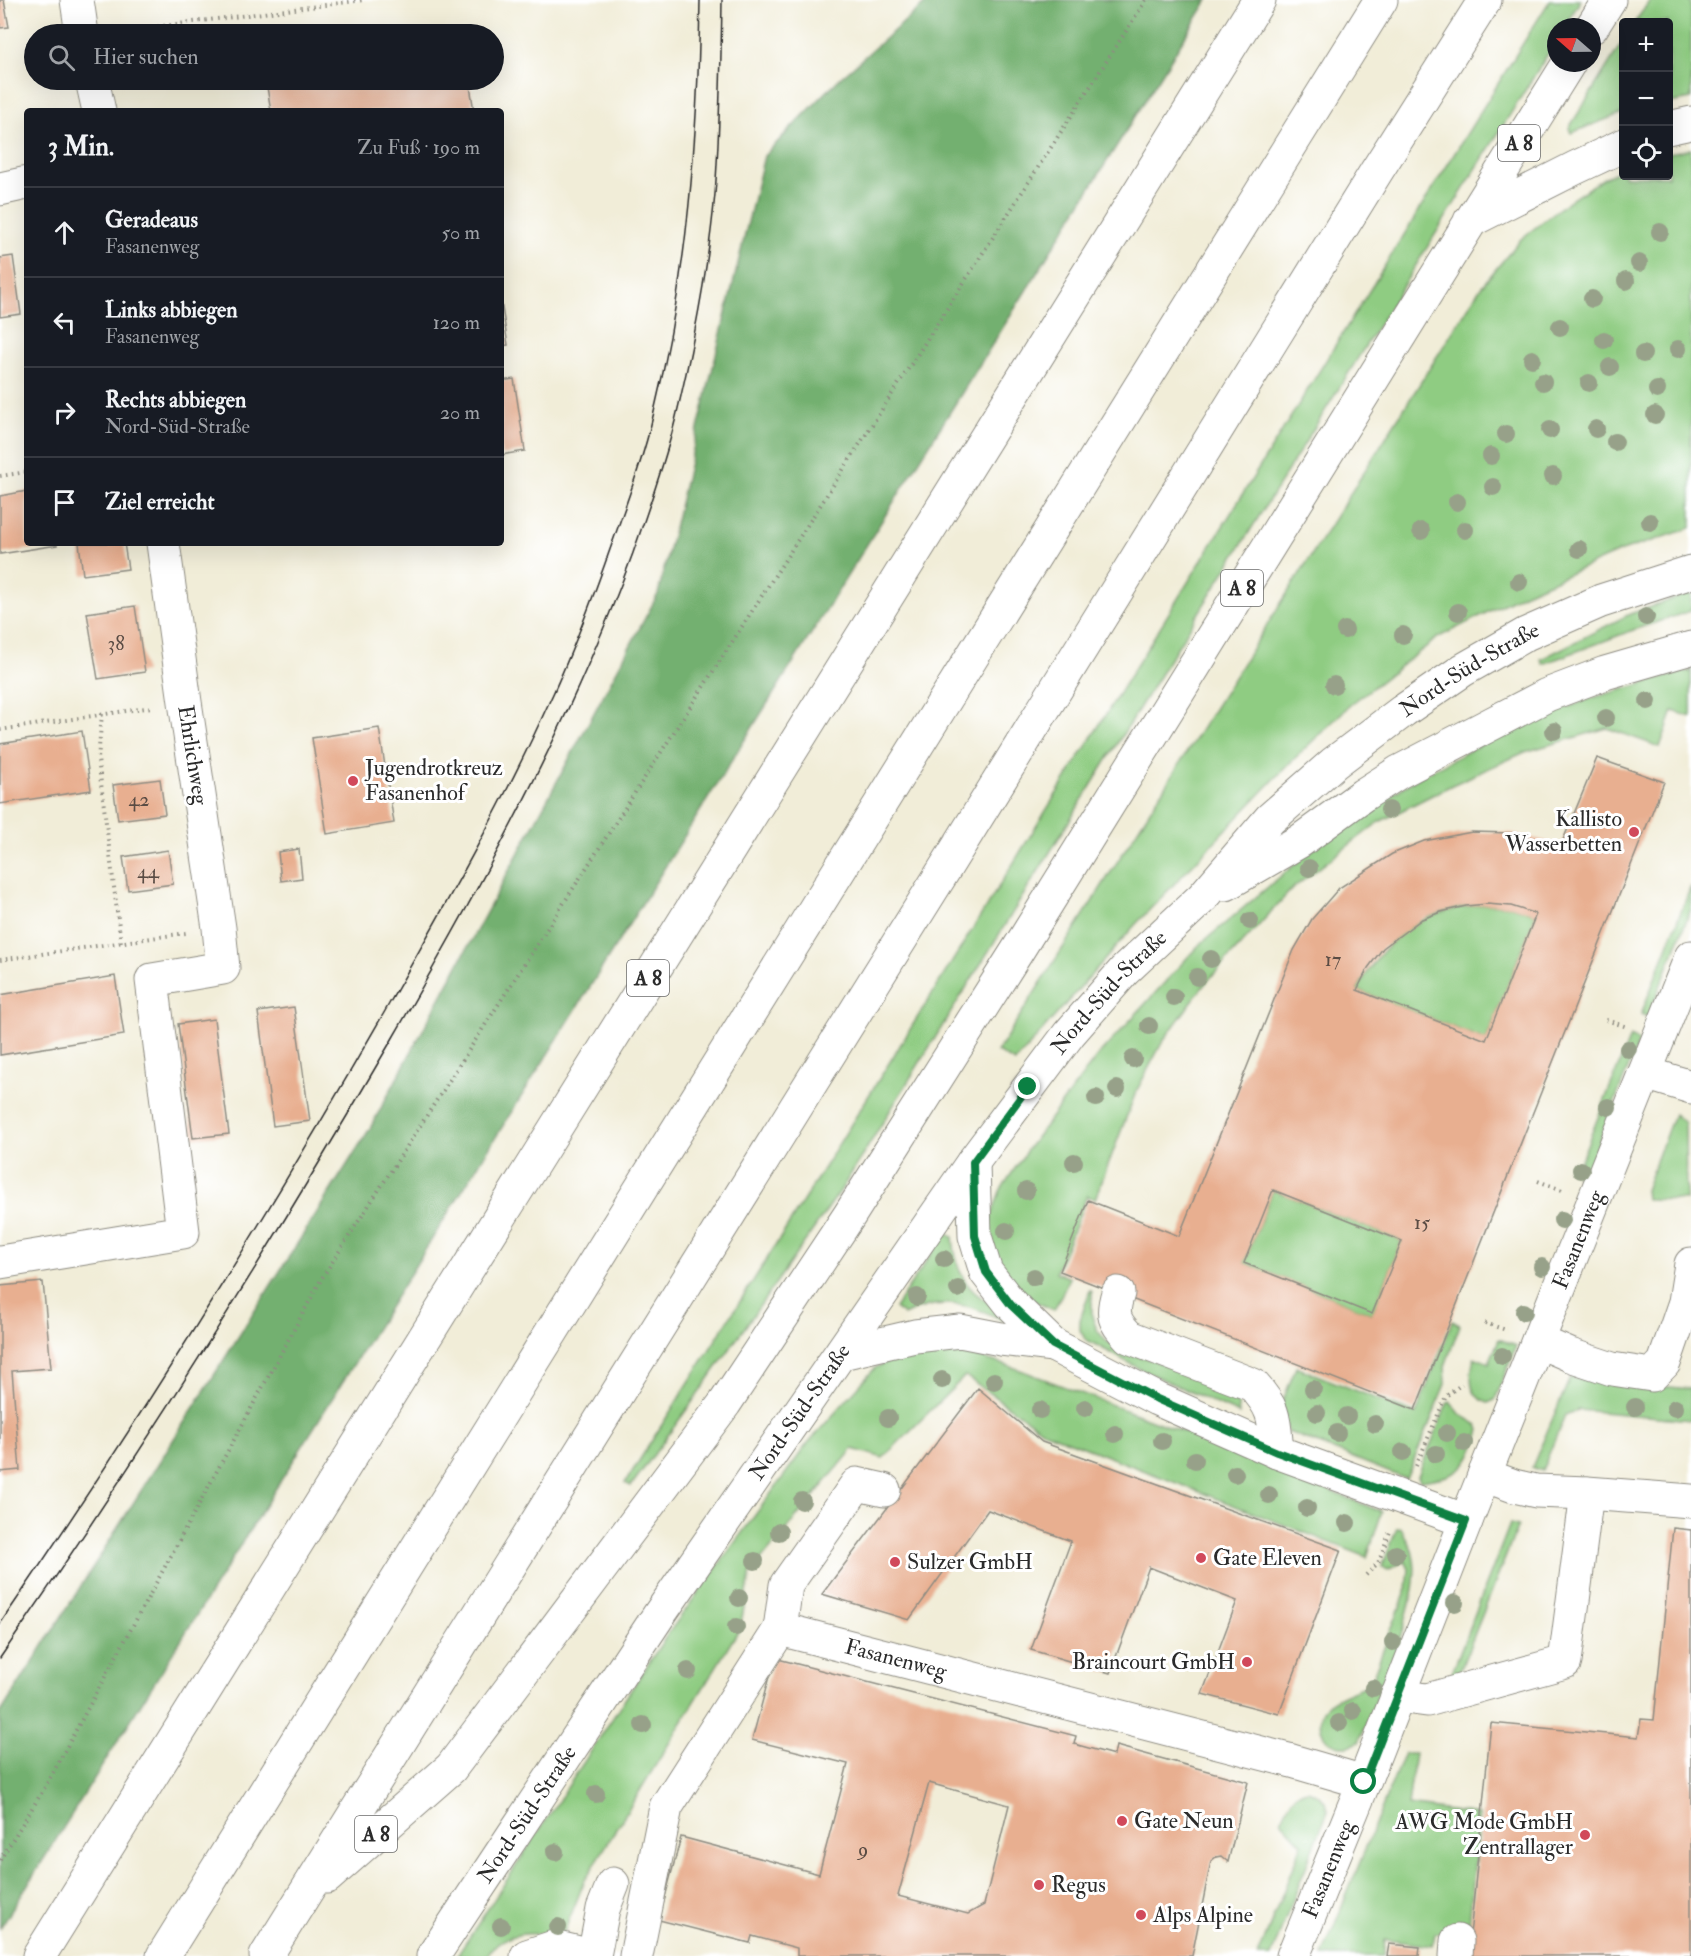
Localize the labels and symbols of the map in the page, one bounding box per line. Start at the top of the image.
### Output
north arrow [1547,18,1601,72]
road number: A 8 [1498,125,1540,161]
road number: A 8 [1221,570,1263,606]
street label: Nord-Süd-Straße [1394,616,1544,723]
house number: 38 [107,631,125,656]
street label: Ehrlichweg [171,703,215,808]
place label: Jugendrotkreuz Fasanenhof [364,754,503,807]
marker: Jugendrotkreuz Fasanenhof [346,774,360,788]
house number: 42 [129,787,149,812]
place label: Kallisto Wasserbetten [1504,805,1622,858]
marker: Kallisto Wasserbetten [1627,825,1641,839]
house number: 44 [137,859,160,884]
street label: Nord-Süd-Straße [1045,924,1173,1060]
house number: 17 [1325,947,1341,972]
road number: A 8 [627,960,669,996]
route end [1014,1073,1040,1099]
street label: Fasanenweg [1546,1185,1611,1293]
house number: 15 [1414,1210,1430,1235]
street label: Nord-Süd-Straße [743,1339,857,1486]
place label: Gate Eleven [1213,1544,1322,1572]
place label: Sulzer GmbH [907,1548,1033,1576]
marker: Gate Eleven [1194,1551,1208,1565]
marker: Sulzer GmbH [888,1555,902,1569]
street label: Fasanenweg [842,1632,951,1686]
place label: Braincourt GmbH [1072,1648,1235,1676]
marker: Braincourt GmbH [1240,1655,1254,1669]
street label: Nord-Süd-Straße [471,1740,583,1888]
route start [1350,1768,1376,1794]
place label: Gate Neun [1134,1807,1234,1835]
place label: AWG Mode GmbH Zentrallager [1394,1808,1574,1861]
marker: Gate Neun [1115,1814,1129,1828]
street label: Fasanenweg [1296,1814,1362,1922]
road number: A 8 [355,1816,397,1852]
marker: AWG Mode GmbH Zentrallager [1578,1828,1592,1842]
house number: 9 [856,1837,868,1862]
place label: Regus [1051,1871,1106,1899]
marker: Regus [1032,1878,1046,1892]
place label: Alps Alpine [1152,1901,1253,1930]
marker: Alps Alpine [1134,1908,1148,1922]

